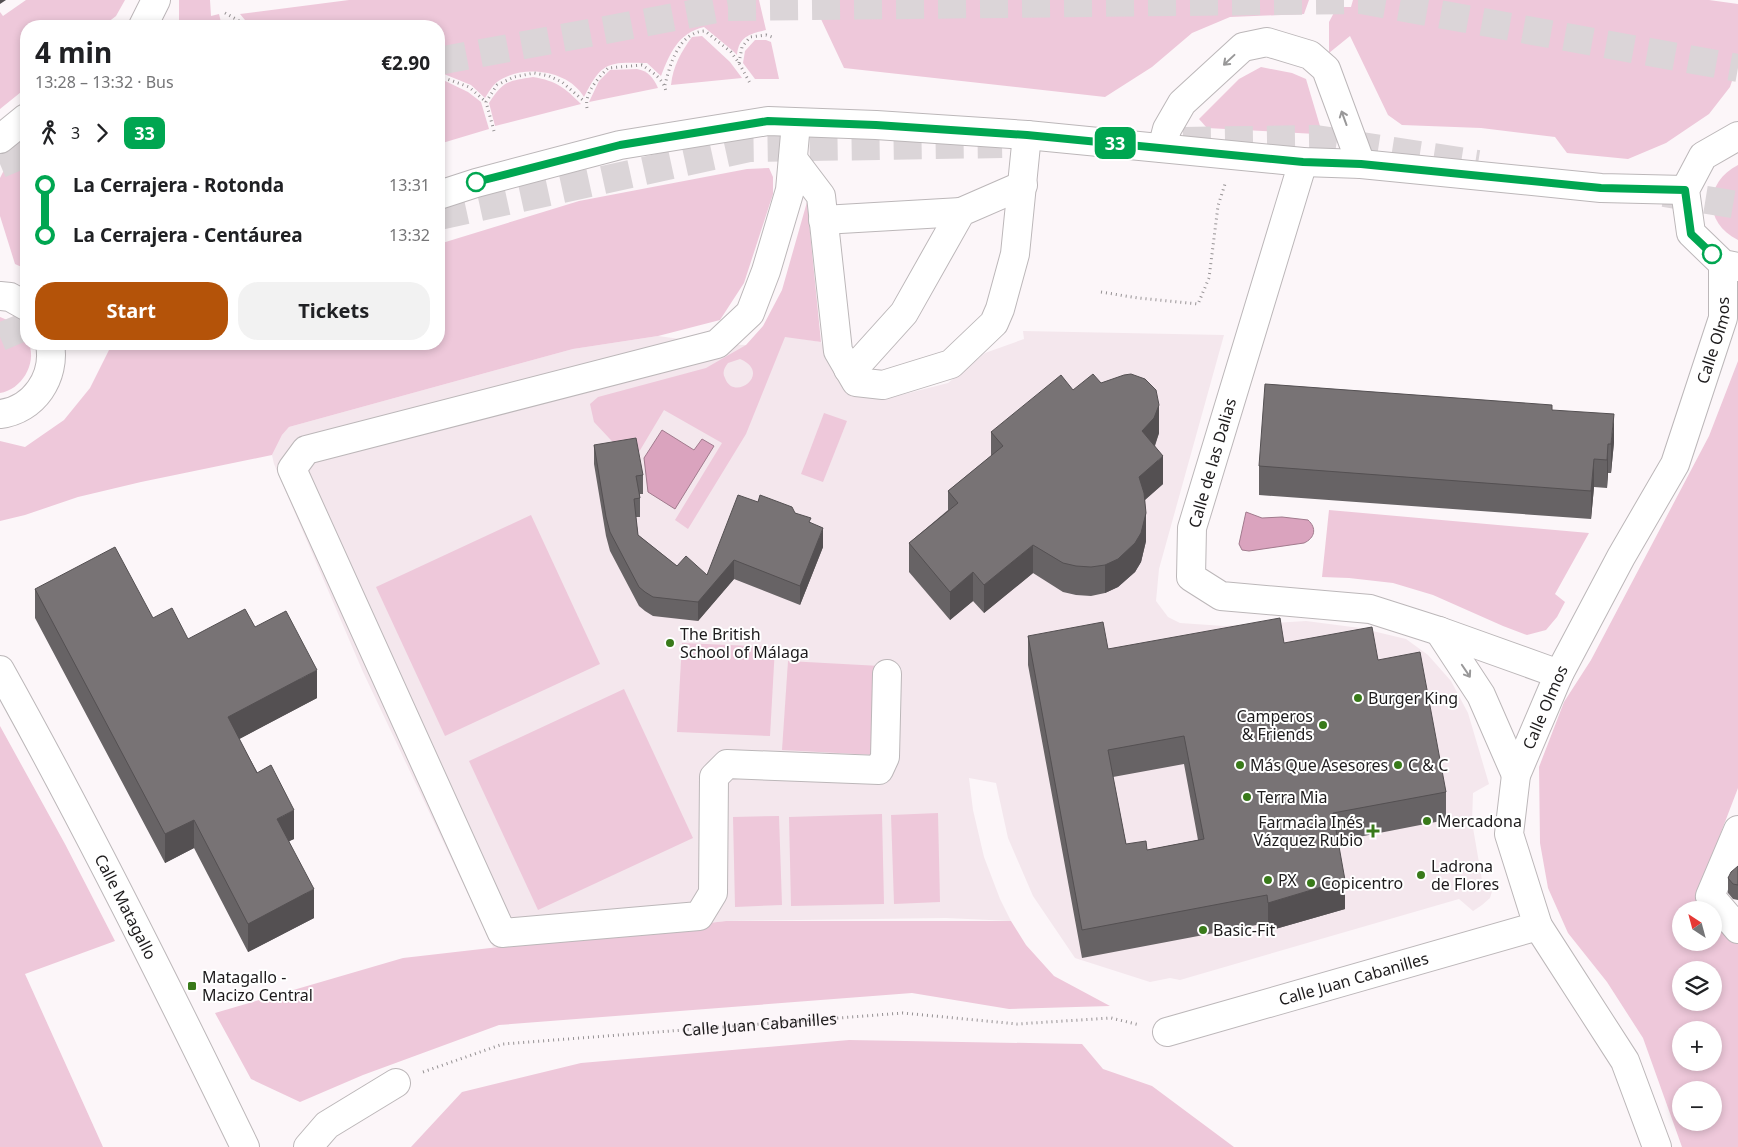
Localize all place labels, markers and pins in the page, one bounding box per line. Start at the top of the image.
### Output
unlabelled marker [466,172,486,192]
unlabelled marker [1702,244,1722,264]
place label: The British School of Málaga [680,623,809,663]
marker: The British School of Málaga [664,637,676,649]
place label: Burger King [1368,687,1458,709]
marker: Burger King [1352,692,1364,704]
place label: Camperos & Friends [1236,705,1313,745]
marker: Camperos & Friends [1317,719,1329,731]
place label: Más Que Asesores [1250,754,1388,776]
place label: C & C [1408,754,1448,776]
marker: Más Que Asesores [1234,759,1246,771]
marker: C & C [1392,759,1404,771]
place label: Terra Mia [1257,786,1327,808]
marker: Terra Mia [1241,791,1253,803]
place label: Mercadona [1437,810,1522,832]
place label: Farmacia Inés Vázquez Rubio [1253,811,1363,851]
marker: Mercadona [1421,815,1433,827]
marker: Farmacia Inés Vázquez Rubio [1367,825,1379,837]
place label: Ladrona de Flores [1431,855,1499,895]
place label: PX [1278,869,1297,891]
marker: Ladrona de Flores [1415,869,1427,881]
place label: Copicentro [1321,872,1403,894]
marker: PX [1262,874,1274,886]
marker: Copicentro [1305,877,1317,889]
place label: Basic-Fit [1213,919,1275,941]
marker: Basic-Fit [1197,924,1209,936]
place label: Matagallo - Macizo Central [202,966,313,1006]
marker: Matagallo - Macizo Central [186,980,198,992]

